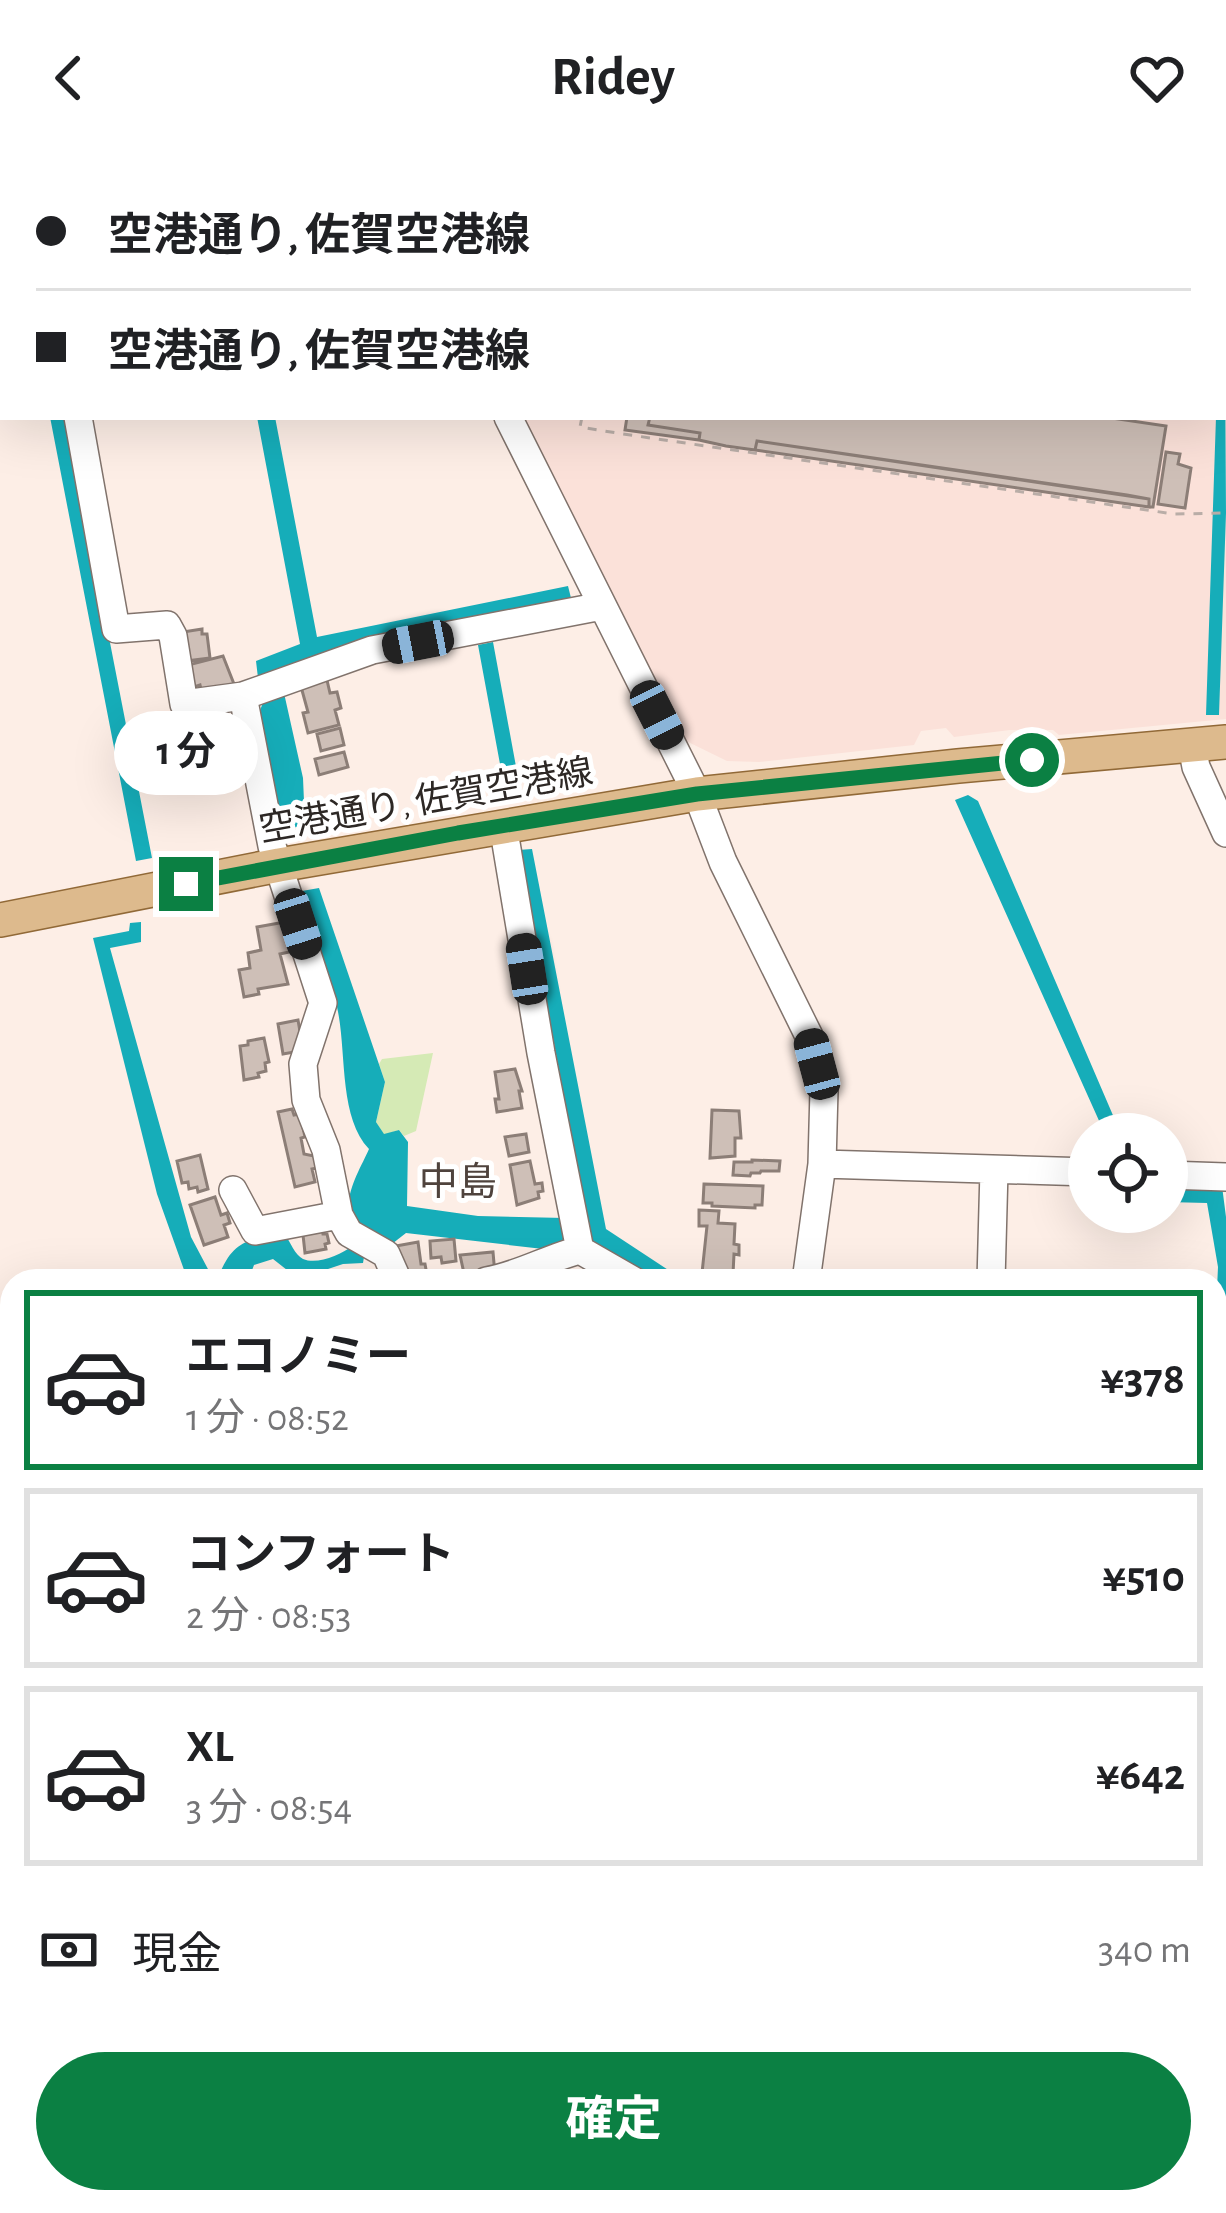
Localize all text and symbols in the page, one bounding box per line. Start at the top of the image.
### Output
icon: back [36,45,102,111]
icon: heart [1124,45,1190,111]
text: Ridey [551,51,675,105]
text: 空港通り, 佐賀空港線 [108,214,530,259]
text: 空港通り, 佐賀空港線 [108,330,530,375]
car [379,617,457,667]
car [625,675,689,755]
callout: 1 分 [114,710,258,794]
text: 1 分 [157,733,215,772]
route start [1005,733,1059,787]
street label: 空港通り, 佐賀空港線 [256,752,596,848]
route end [159,857,213,911]
car [270,884,326,964]
car [504,931,550,1007]
car [790,1025,844,1103]
map controls [1068,1113,1188,1233]
button: locate [1068,1113,1188,1233]
district label: 中島 [419,1161,497,1203]
icon: car [42,1326,150,1434]
text: エコノミー [186,1335,411,1380]
text: ¥378 [1100,1357,1185,1402]
text: 1 分 · 08:52 [186,1399,349,1438]
icon: car [42,1524,150,1632]
text: コンフォート [186,1533,455,1578]
text: ¥510 [1102,1555,1185,1600]
text: 2 分 · 08:53 [186,1597,351,1636]
icon: car [42,1722,150,1830]
text: XL [186,1725,234,1770]
text: ¥642 [1096,1753,1185,1798]
text: 3 分 · 08:54 [186,1789,352,1828]
icon: cash [36,1917,102,1983]
text: 340 m [1098,1931,1191,1970]
text: 現金 [132,1933,222,1978]
button: 確定 [36,2052,1191,2190]

